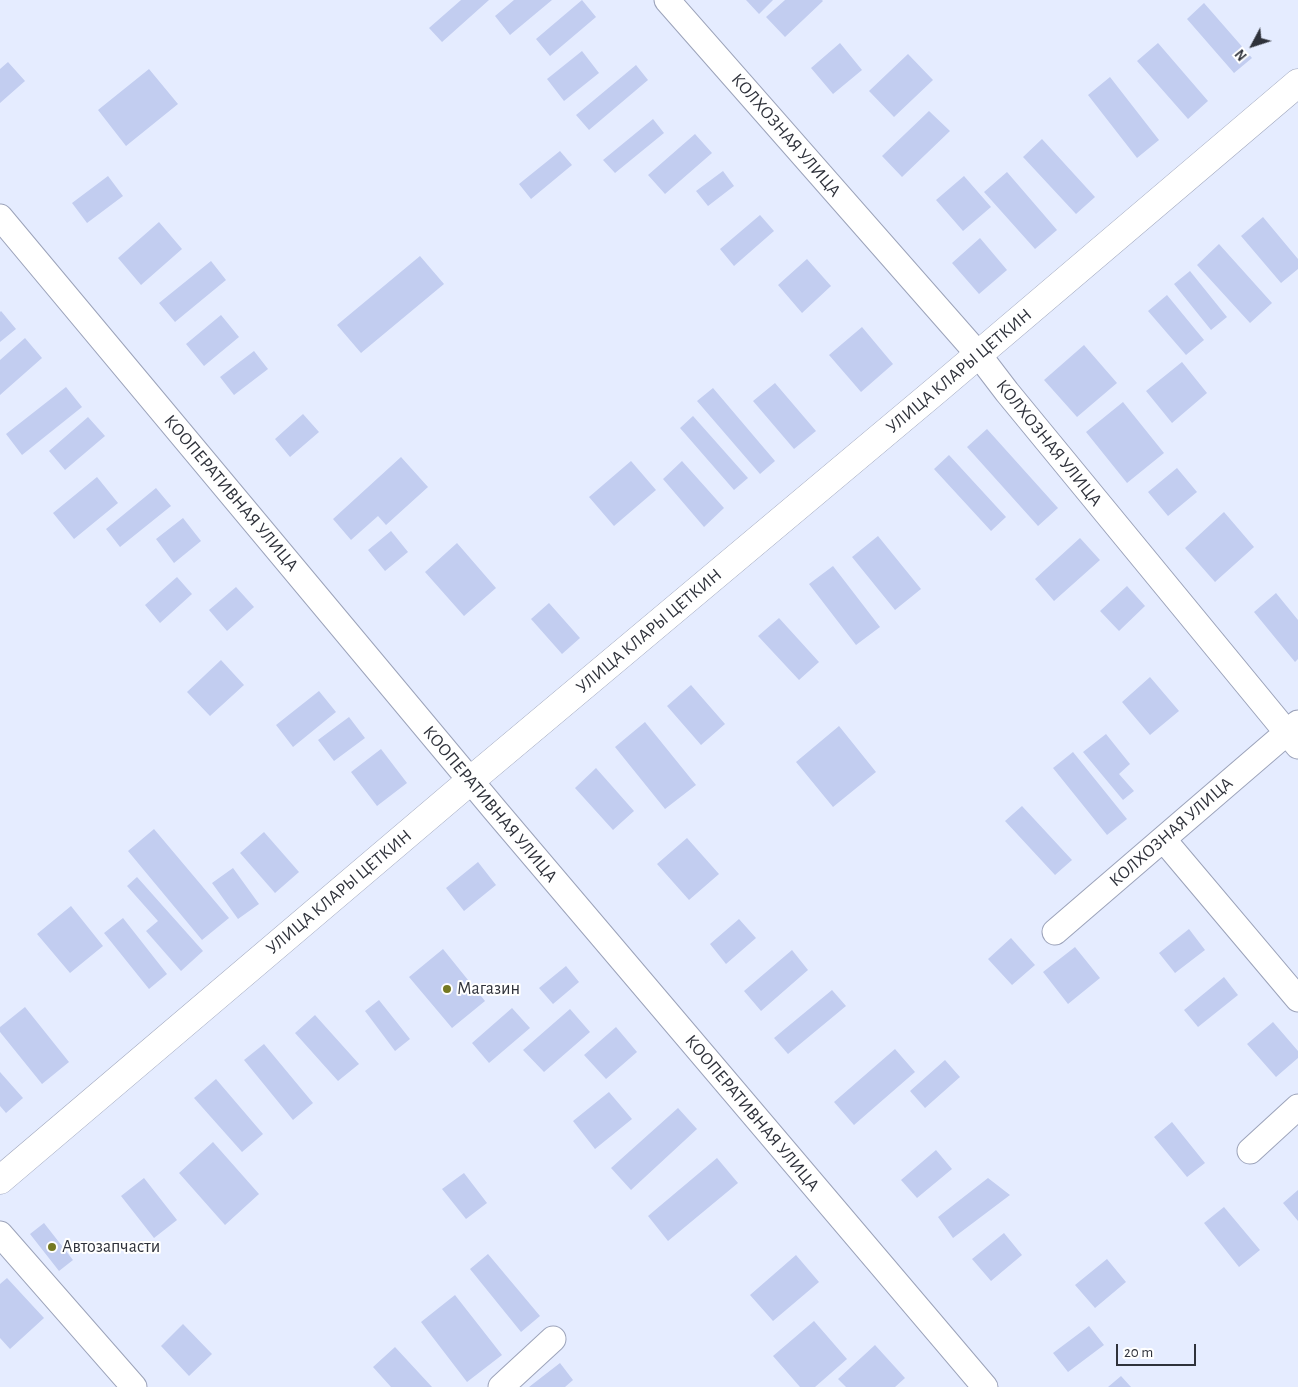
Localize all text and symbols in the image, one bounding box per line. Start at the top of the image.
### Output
north arrow [1228,20,1278,70]
text: N [1233,46,1250,63]
street label: КОЛХОЗНАЯ УЛИЦА [726,69,846,201]
street label: УЛИЦА КЛАРЫ ЦЕТКИН [882,304,1036,438]
street label: КОЛХОЗНАЯ УЛИЦА [991,375,1107,511]
street label: КООПЕРАТИВНАЯ УЛИЦА [159,410,303,576]
street label: УЛИЦА КЛАРЫ ЦЕТКИН [572,564,726,698]
street label: КООПЕРАТИВНАЯ УЛИЦА [418,721,562,887]
street label: КОЛХОЗНАЯ УЛИЦА [1105,772,1237,892]
street label: УЛИЦА КЛАРЫ ЦЕТКИН [262,825,416,959]
place label: Магазин [457,978,520,1000]
marker: Магазин [441,983,453,995]
street label: КООПЕРАТИВНАЯ УЛИЦА [680,1030,824,1196]
place label: Автозапчасти [62,1236,160,1258]
marker: Автозапчасти [46,1241,58,1253]
scale bar [1118,1334,1198,1366]
text: 20 m [1124,1345,1153,1360]

